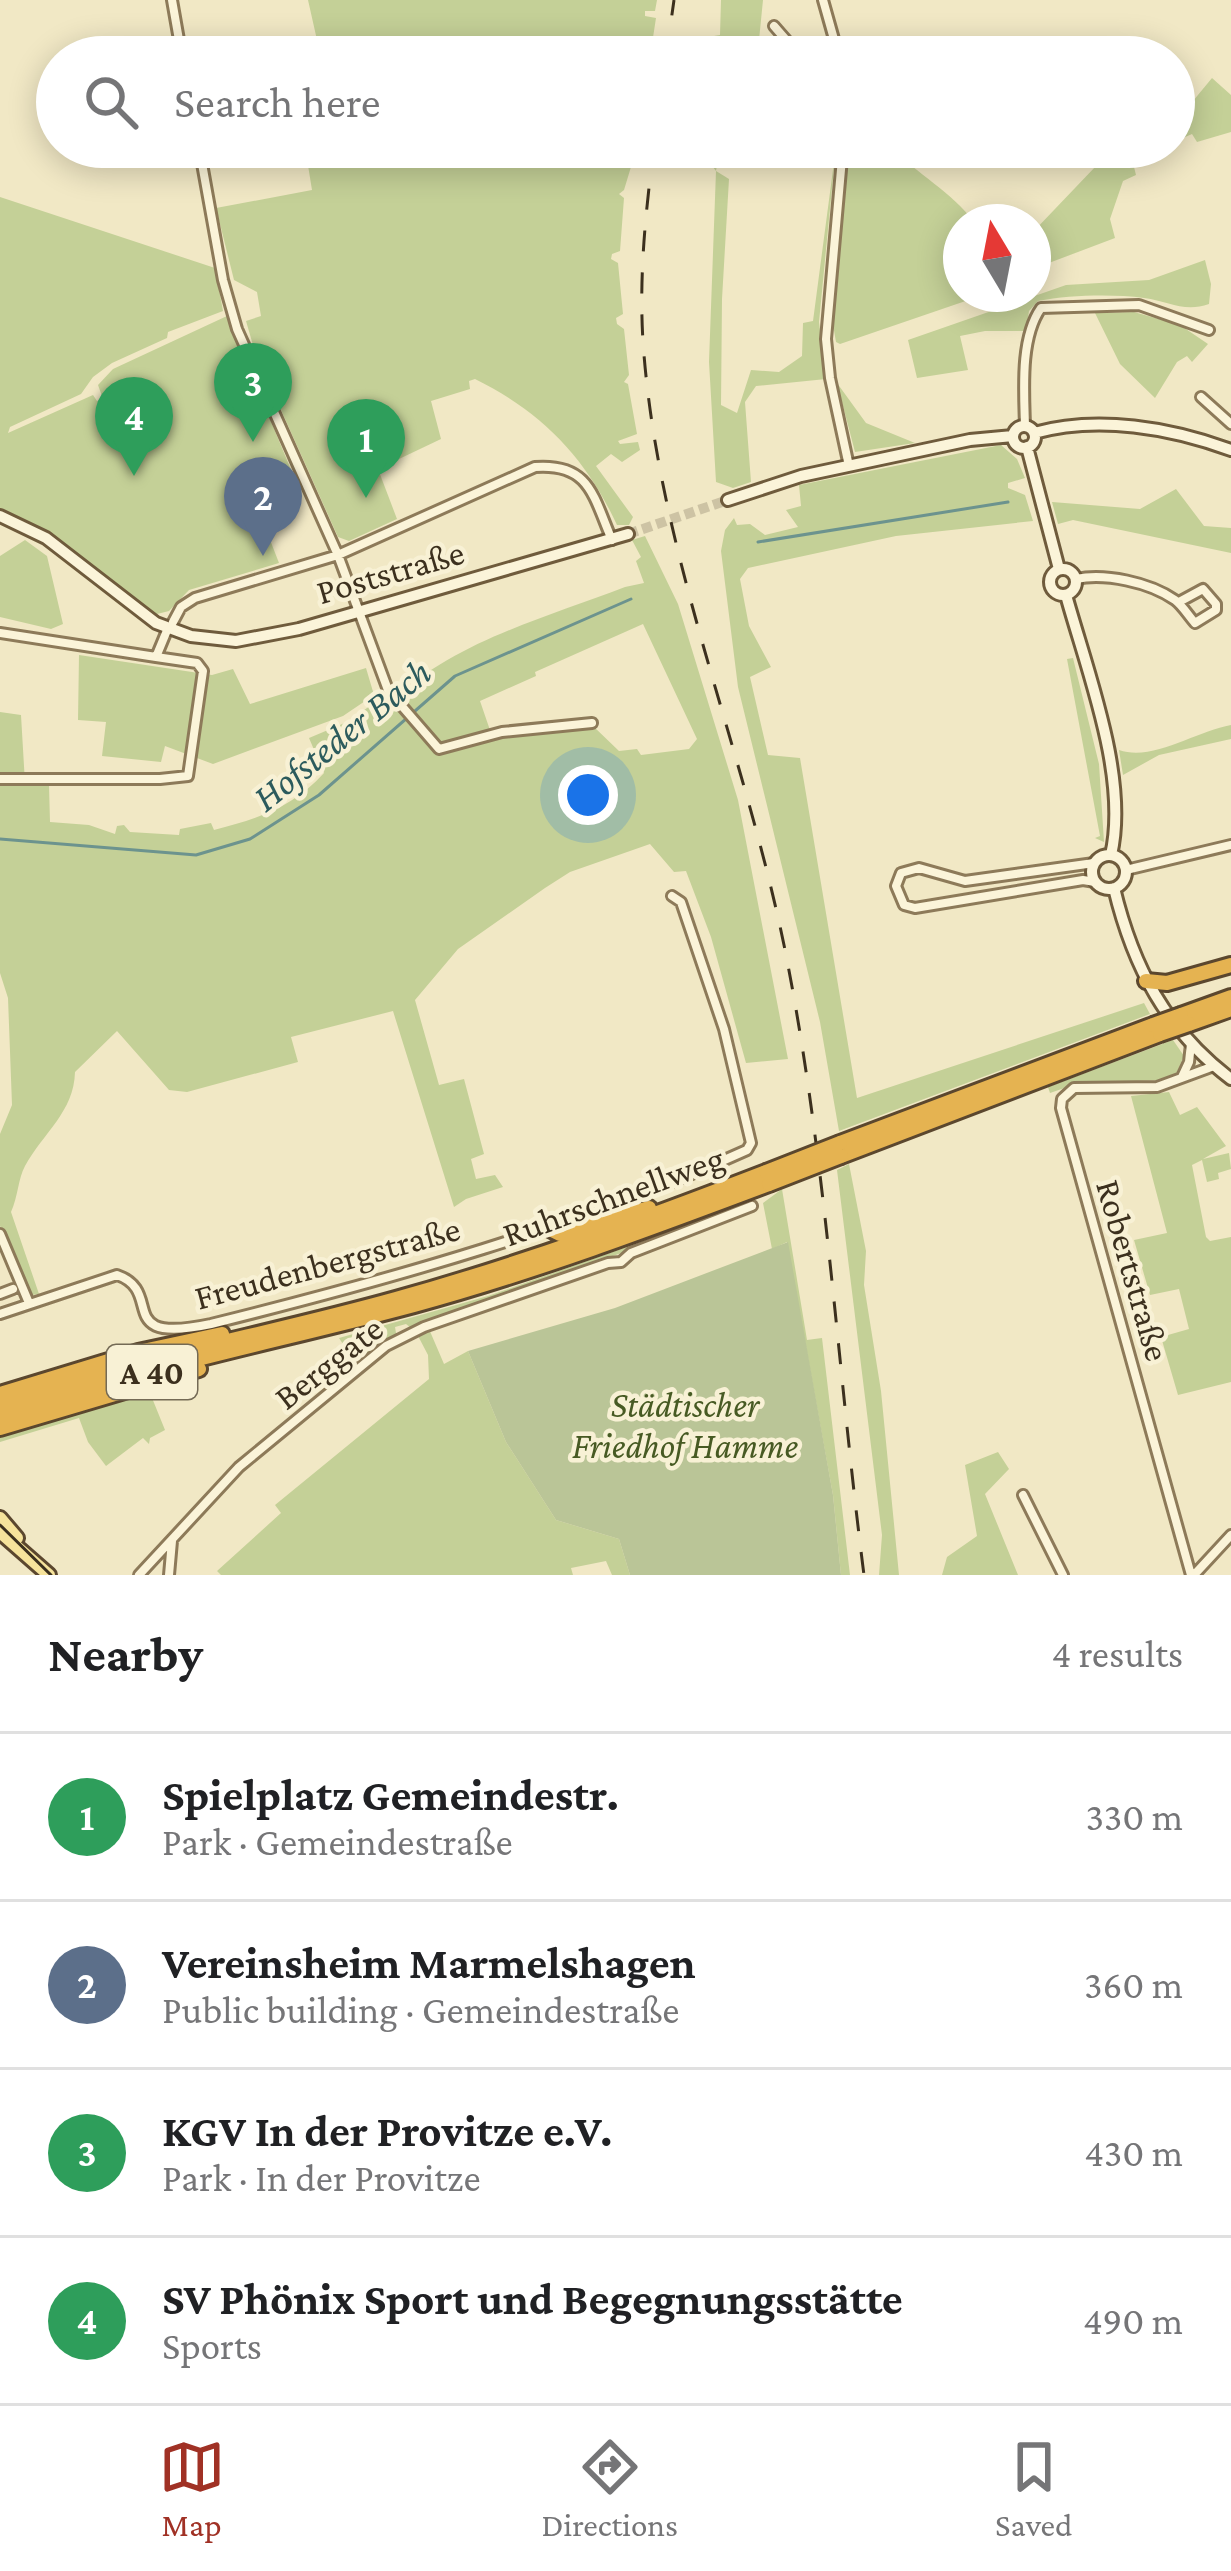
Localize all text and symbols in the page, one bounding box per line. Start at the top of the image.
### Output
search box [36,36,1195,168]
icon: search [78,69,144,135]
text: Search here [174,77,381,127]
north arrow [943,204,1051,312]
pin: 3 [214,343,292,442]
pin: 4 [95,377,173,476]
pin: 1 [327,399,405,498]
pin: 2 [224,457,302,556]
street label: Poststraße [312,532,469,612]
water label: Hofsteder Bach [244,650,440,820]
your location [558,765,618,825]
street label: Ruhrschnellweg [497,1137,729,1254]
street label: Robertstraße [1088,1175,1178,1366]
street label: Freudenbergstraße [190,1208,464,1318]
street label: Berggate [266,1308,391,1417]
road number: A 40 [107,1345,197,1399]
park label: Städtischer Friedhof Hamme [572,1385,798,1466]
text: Nearby [48,1625,203,1682]
text: 4 results [1052,1632,1183,1675]
text: Spielplatz Gemeindestr. [162,1770,619,1820]
text: 1 [80,1795,94,1838]
text: 330 m [1085,1795,1183,1838]
text: Park · Gemeindestraße [162,1820,513,1863]
text: Vereinsheim Marmelshagen [162,1938,696,1988]
text: 2 [77,1963,97,2006]
text: 360 m [1084,1963,1183,2006]
text: Public building · Gemeindestraße [162,1988,679,2031]
text: KGV In der Provitze e.V. [162,2106,613,2156]
text: 3 [77,2131,97,2174]
text: 430 m [1084,2131,1183,2174]
text: Park · In der Provitze [162,2156,481,2199]
text: SV Phönix Sport und Begegnungsstätte [162,2274,903,2324]
text: 4 [76,2299,98,2342]
text: 490 m [1083,2299,1183,2342]
text: Sports [162,2324,262,2367]
tab: Map [159,2434,225,2543]
tab: Directions [542,2434,678,2543]
tab: Saved [995,2434,1072,2543]

